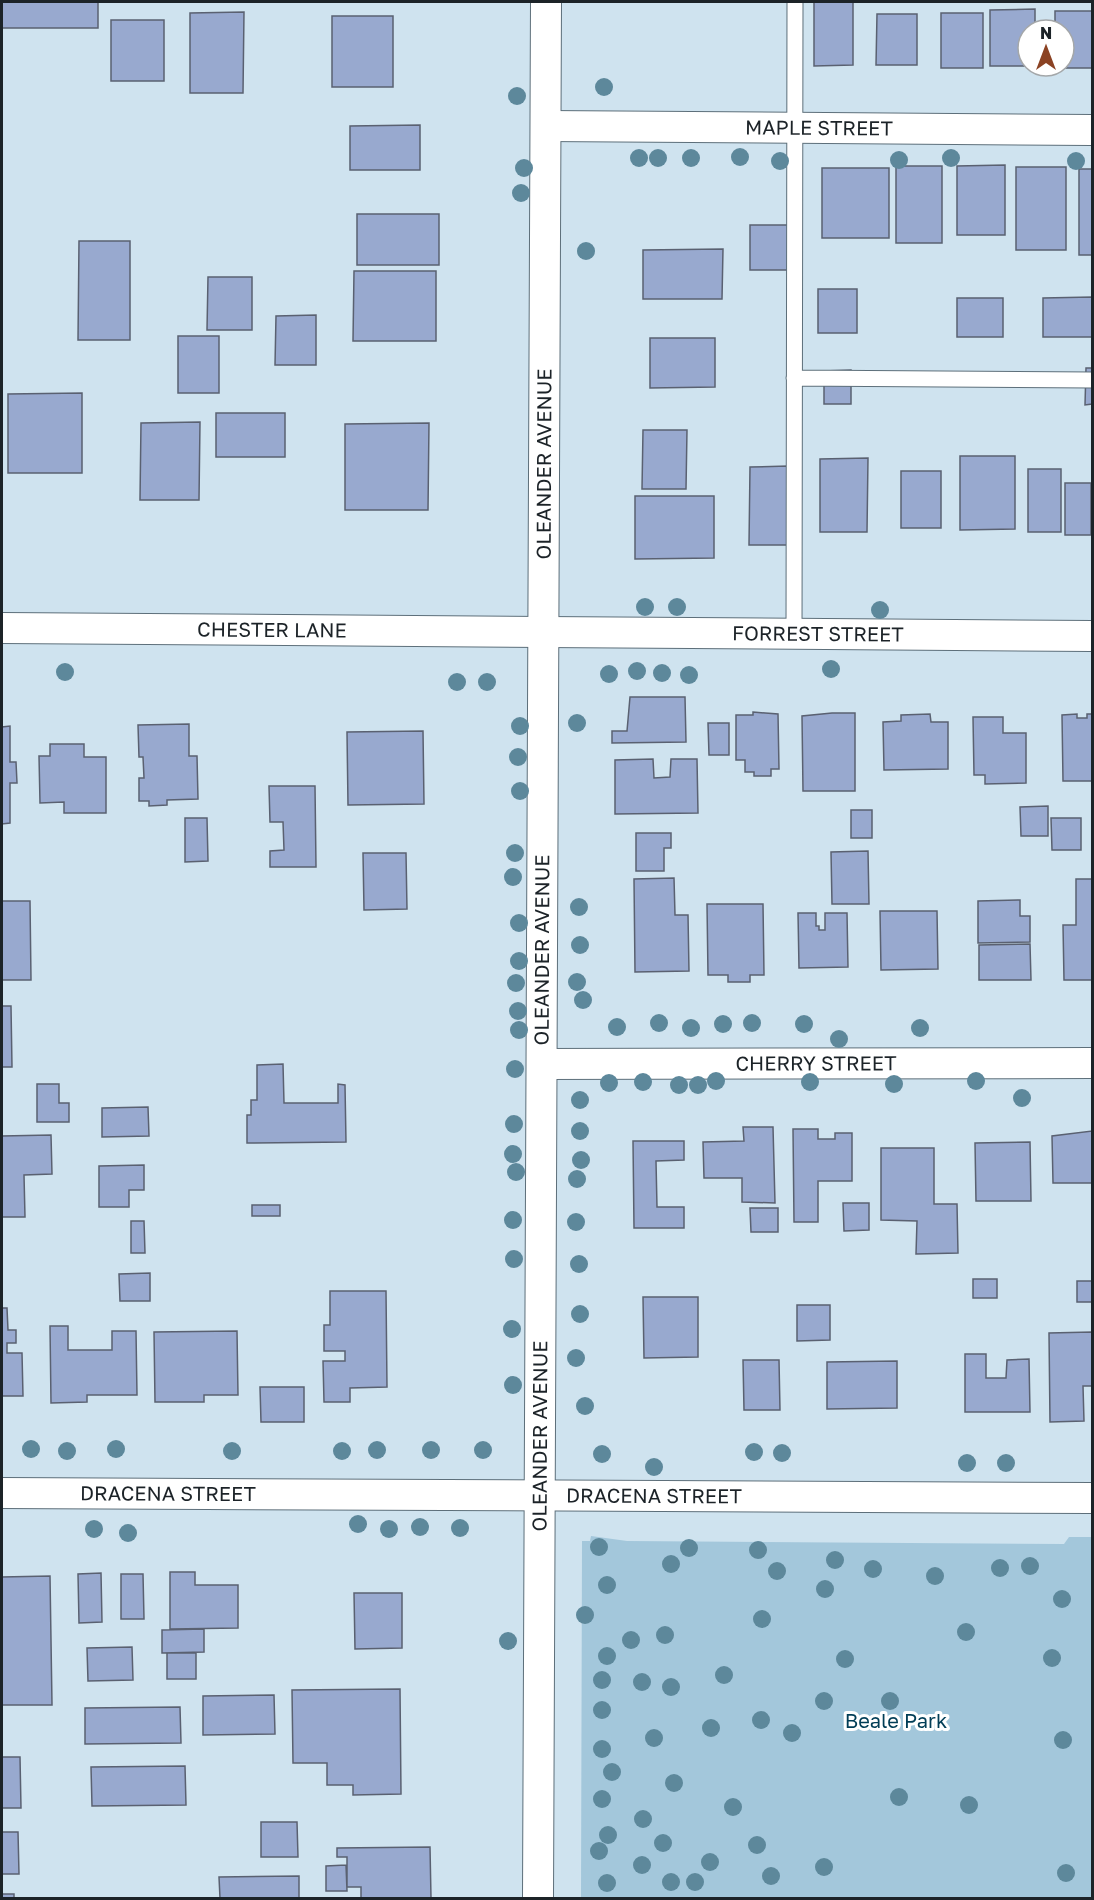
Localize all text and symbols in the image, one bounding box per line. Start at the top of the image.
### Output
north arrow [1016,18,1076,78]
text: N [1040,23,1052,43]
street label: MAPLE STREET [745,114,893,140]
street label: OLEANDER AVENUE [531,368,555,560]
street label: CHESTER LANE [197,616,347,642]
street label: FORREST STREET [732,620,904,646]
street label: OLEANDER AVENUE [529,854,553,1046]
street label: CHERRY STREET [735,1050,897,1075]
street label: OLEANDER AVENUE [527,1340,551,1532]
street label: DRACENA STREET [80,1480,256,1505]
street label: DRACENA STREET [566,1483,742,1507]
park label: Beale Park [845,1708,947,1732]

